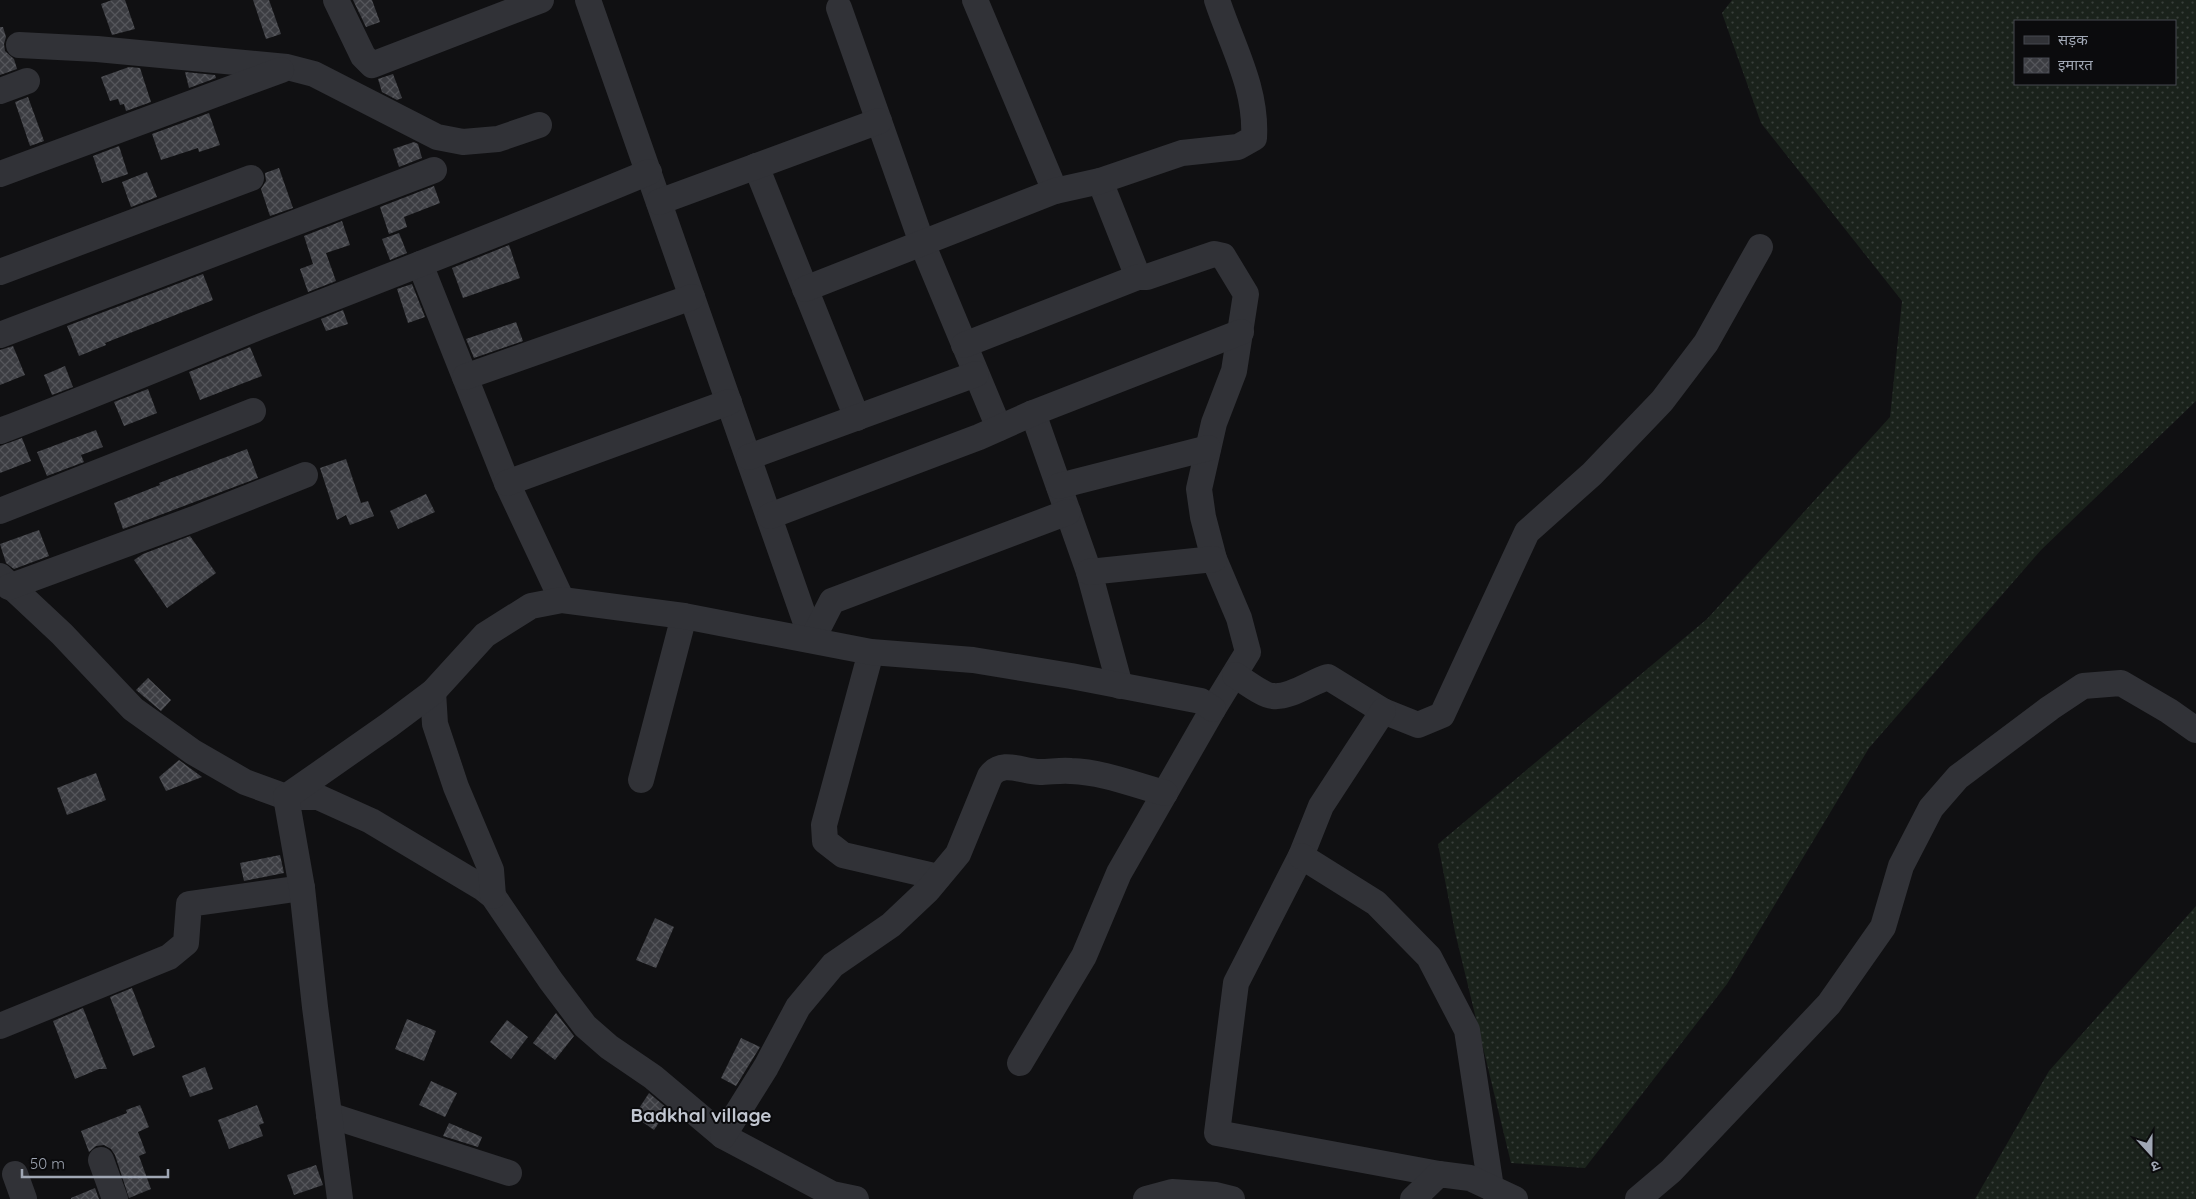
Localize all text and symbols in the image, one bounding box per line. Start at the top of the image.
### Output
legend [2014,20,2176,85]
text: सड़क [2058,30,2088,49]
text: इमारत [2058,55,2093,74]
district label: Badkhal village [631,1103,771,1127]
north arrow [2126,1129,2176,1179]
scale bar [22,1146,169,1178]
text: 50 m [30,1154,65,1173]
text: उ [2148,1156,2163,1176]

